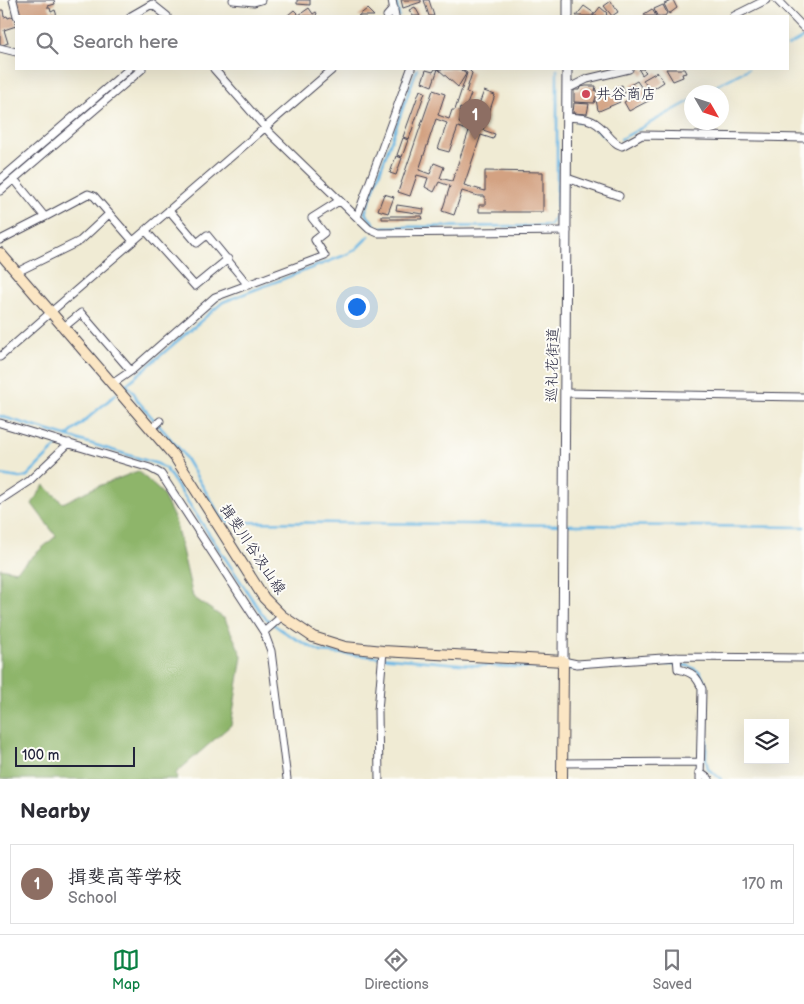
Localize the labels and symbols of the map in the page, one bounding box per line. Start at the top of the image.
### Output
place label: 井谷商店 [596,85,656,104]
north arrow [684,85,729,130]
marker: 井谷商店 [580,88,592,100]
pin: 1 [459,99,491,140]
your location [344,294,370,320]
street label: 巡礼花街道 [542,327,563,403]
street label: 揖斐川谷汲山線 [215,500,290,598]
scale bar [15,744,135,767]

